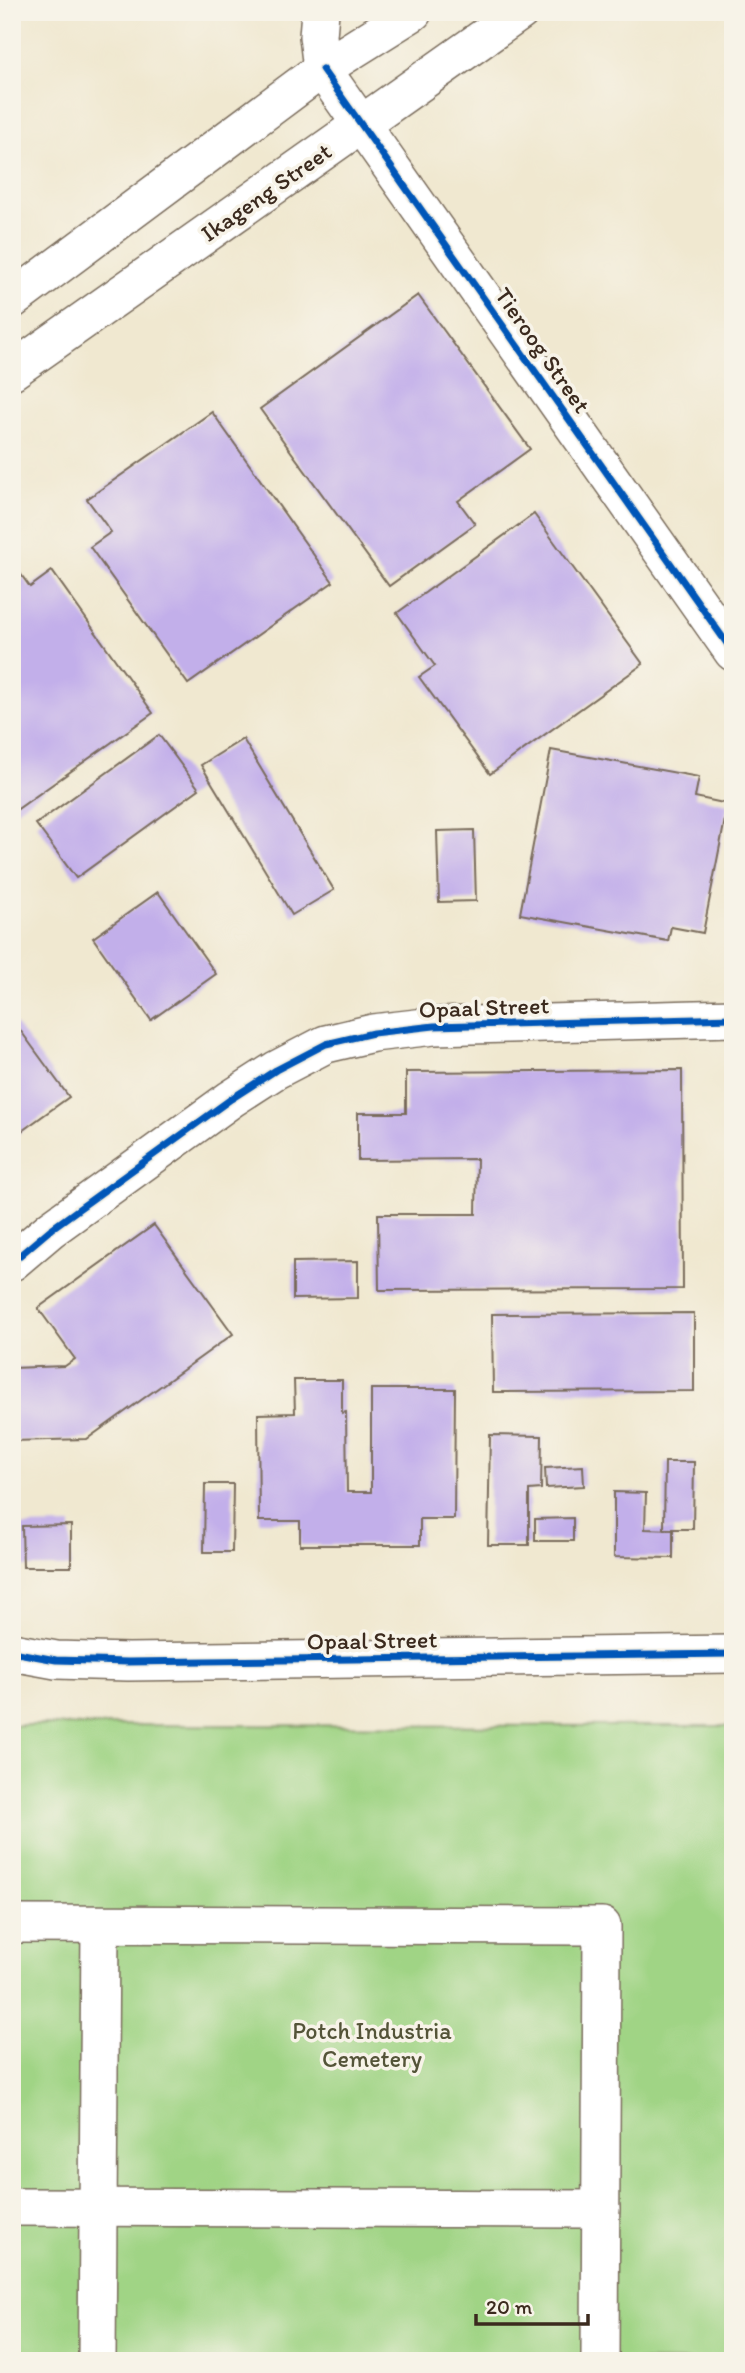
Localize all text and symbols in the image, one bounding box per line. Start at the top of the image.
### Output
street label: Ikageng Street [195,136,337,248]
street label: Tieroog Street [489,282,597,418]
street label: Opaal Street [418,990,550,1024]
street label: Opaal Street [306,1624,438,1656]
park label: Potch Industria Cemetery [292,2016,452,2073]
scale bar [476,2282,588,2326]
text: 20 m [486,2294,533,2319]

